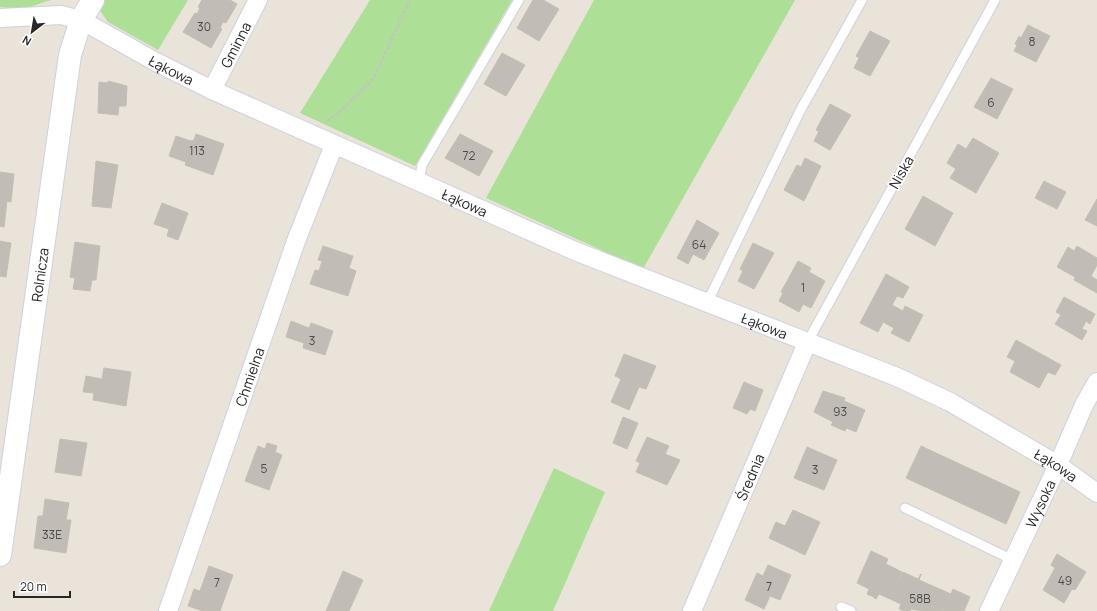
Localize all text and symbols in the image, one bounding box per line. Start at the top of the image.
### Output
north arrow [12,12,52,52]
house number: 30 [197,18,211,35]
street label: Gminna [215,18,255,71]
text: N [19,32,34,49]
house number: 8 [1029,33,1036,50]
street label: Łąkowa [146,50,197,89]
house number: 6 [987,94,995,111]
house number: 113 [189,142,205,159]
house number: 72 [463,147,476,164]
street label: Niska [884,152,918,192]
street label: Łąkowa [439,184,491,221]
house number: 64 [692,236,706,253]
street label: Rolnicza [26,246,52,303]
house number: 1 [801,279,805,296]
street label: Łąkowa [739,308,790,343]
house number: 3 [309,332,315,349]
street label: Chmielna [230,345,268,409]
house number: 93 [833,403,847,420]
street label: Łąkowa [1031,444,1082,486]
street label: Średnia [731,450,768,503]
house number: 5 [261,460,268,477]
house number: 3 [812,461,818,478]
street label: Wysoka [1020,476,1059,530]
house number: 33E [42,526,62,543]
house number: 49 [1058,572,1072,589]
scale bar [14,573,70,599]
house number: 7 [214,574,220,591]
text: 20 m [20,578,47,595]
house number: 7 [766,578,772,595]
house number: 58B [909,590,931,607]

